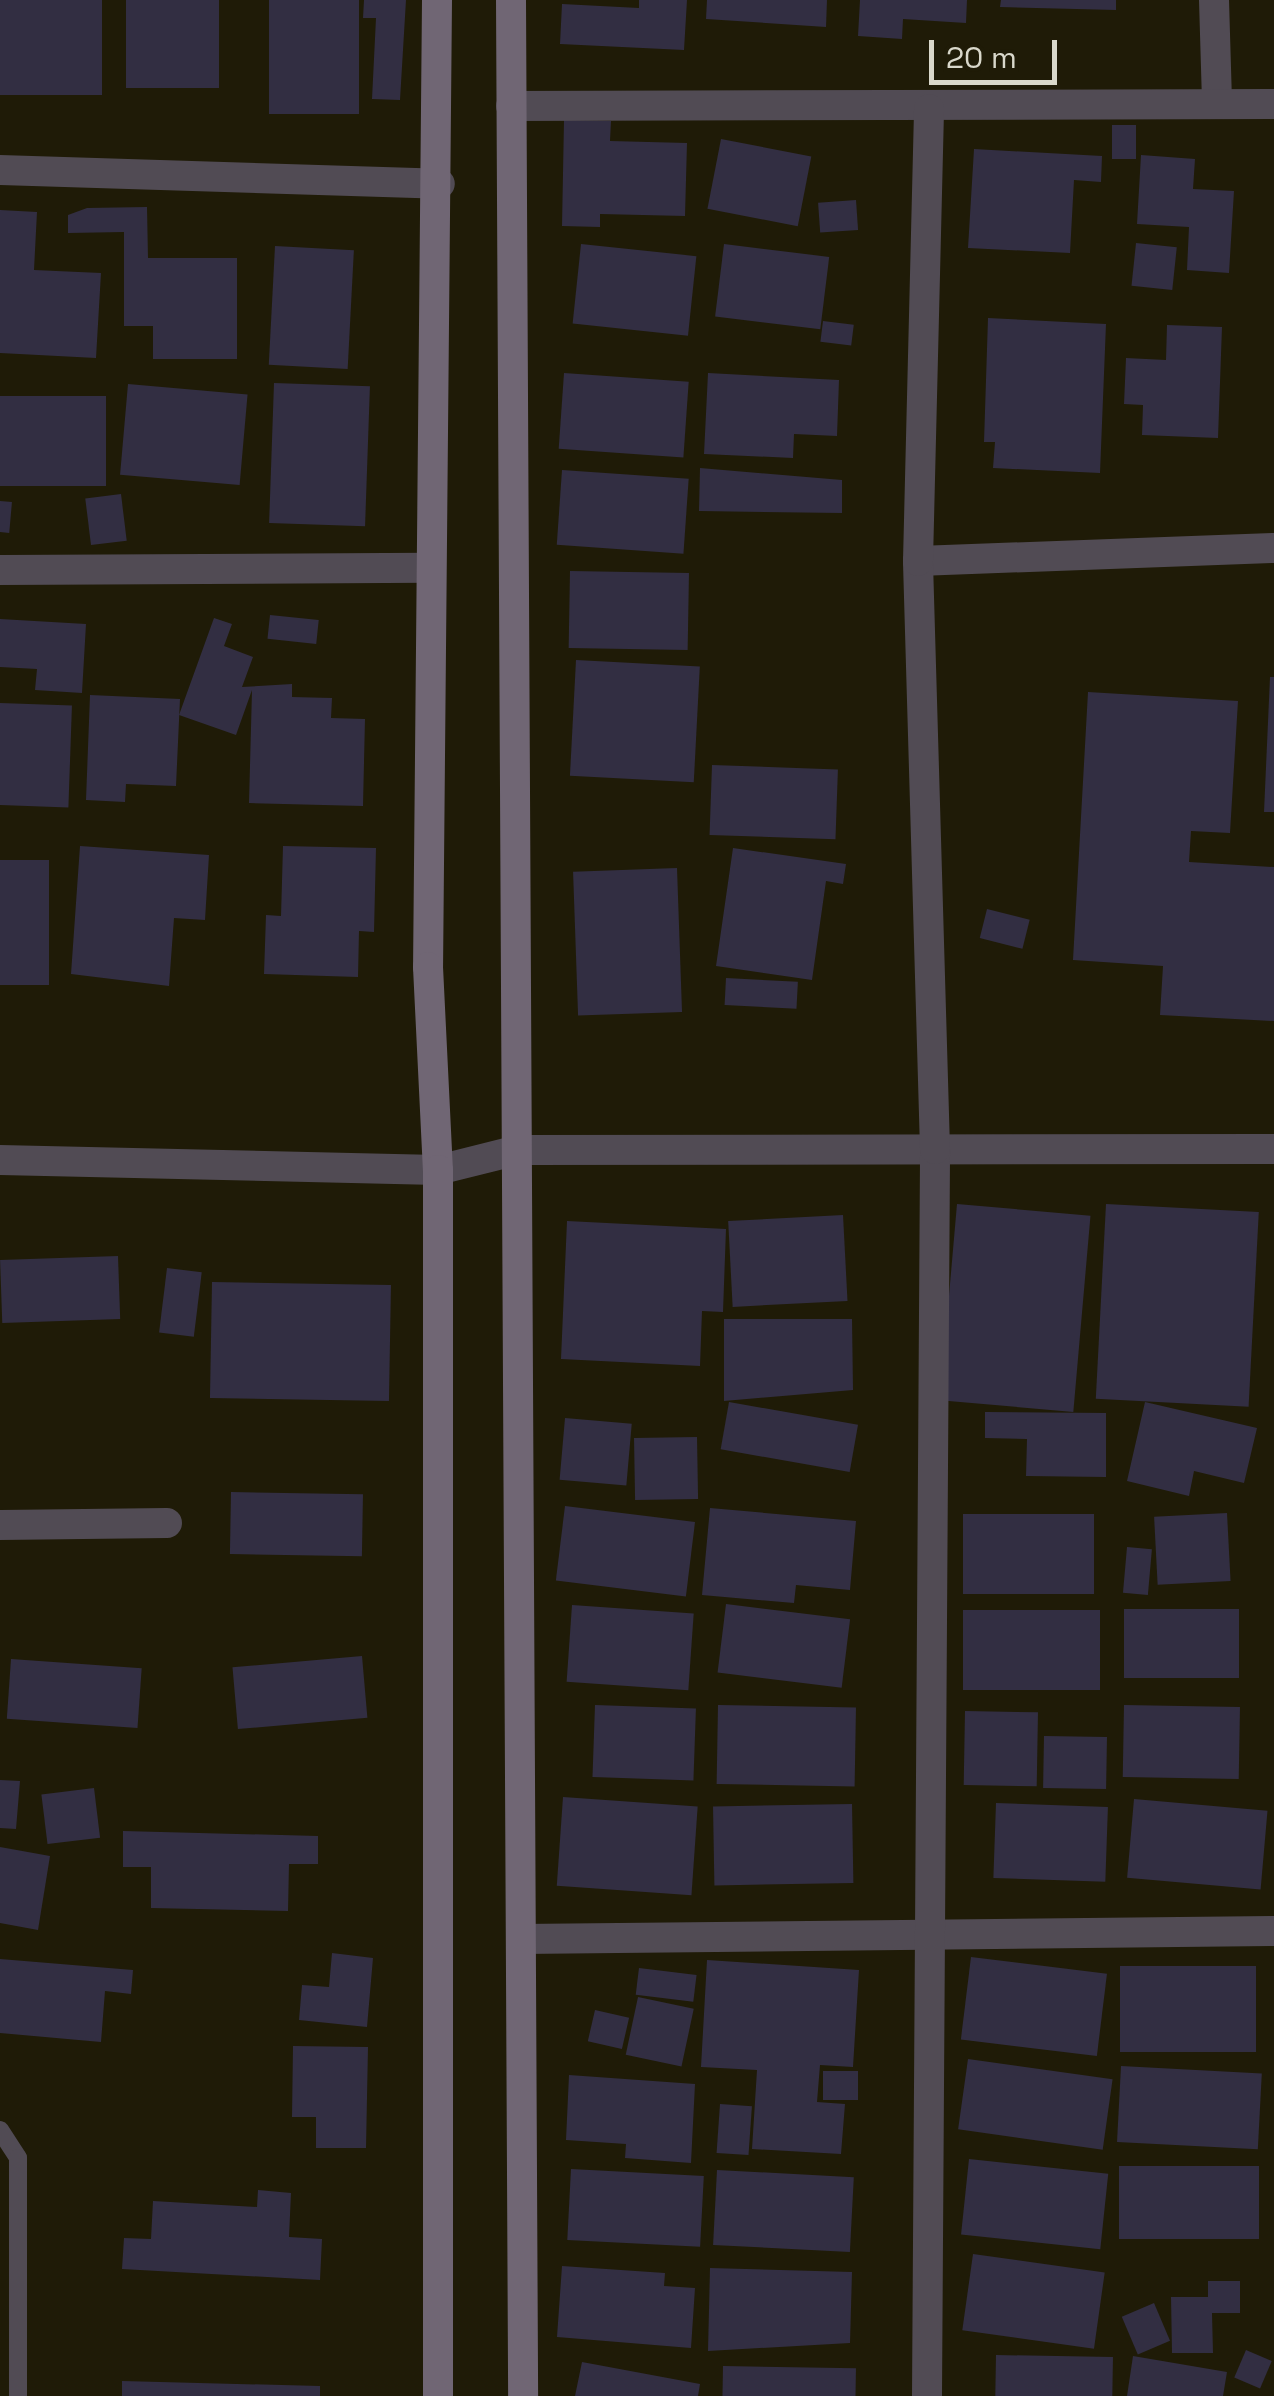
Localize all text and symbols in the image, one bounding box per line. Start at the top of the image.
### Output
scale bar [934,20,1062,82]
text: 20 m [946,38,1017,77]

